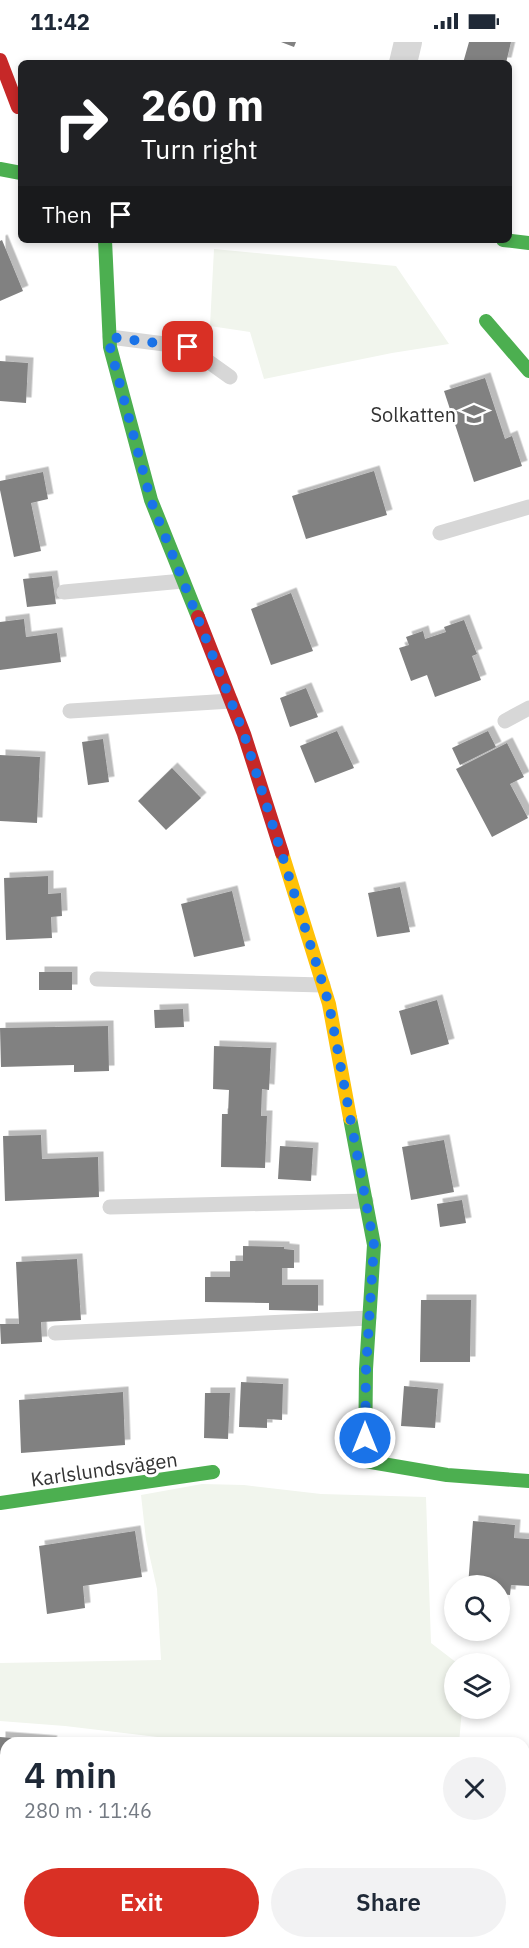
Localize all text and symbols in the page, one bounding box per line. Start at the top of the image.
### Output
text: 11:42 [30,7,90,36]
text: 260 m [141,78,264,133]
icon: right [42,84,120,162]
text: Turn right [141,131,258,166]
icon: arrive [104,198,137,231]
text: Then [42,200,92,229]
pin [162,321,213,372]
icon: arrive [171,330,204,363]
place label: Solkatten [371,401,456,428]
school or university icon: Solkatten [461,401,487,427]
position arrow [333,1406,397,1470]
street label: Karlslundsvägen [29,1445,179,1493]
map controls [444,1575,510,1719]
button: search [444,1575,510,1641]
button: layers [444,1653,510,1719]
text: 4 min [24,1751,117,1798]
button: close [443,1757,506,1820]
text: 280 m · 11:46 [24,1797,152,1824]
button: Exit [24,1868,259,1937]
button: Share [271,1868,506,1937]

